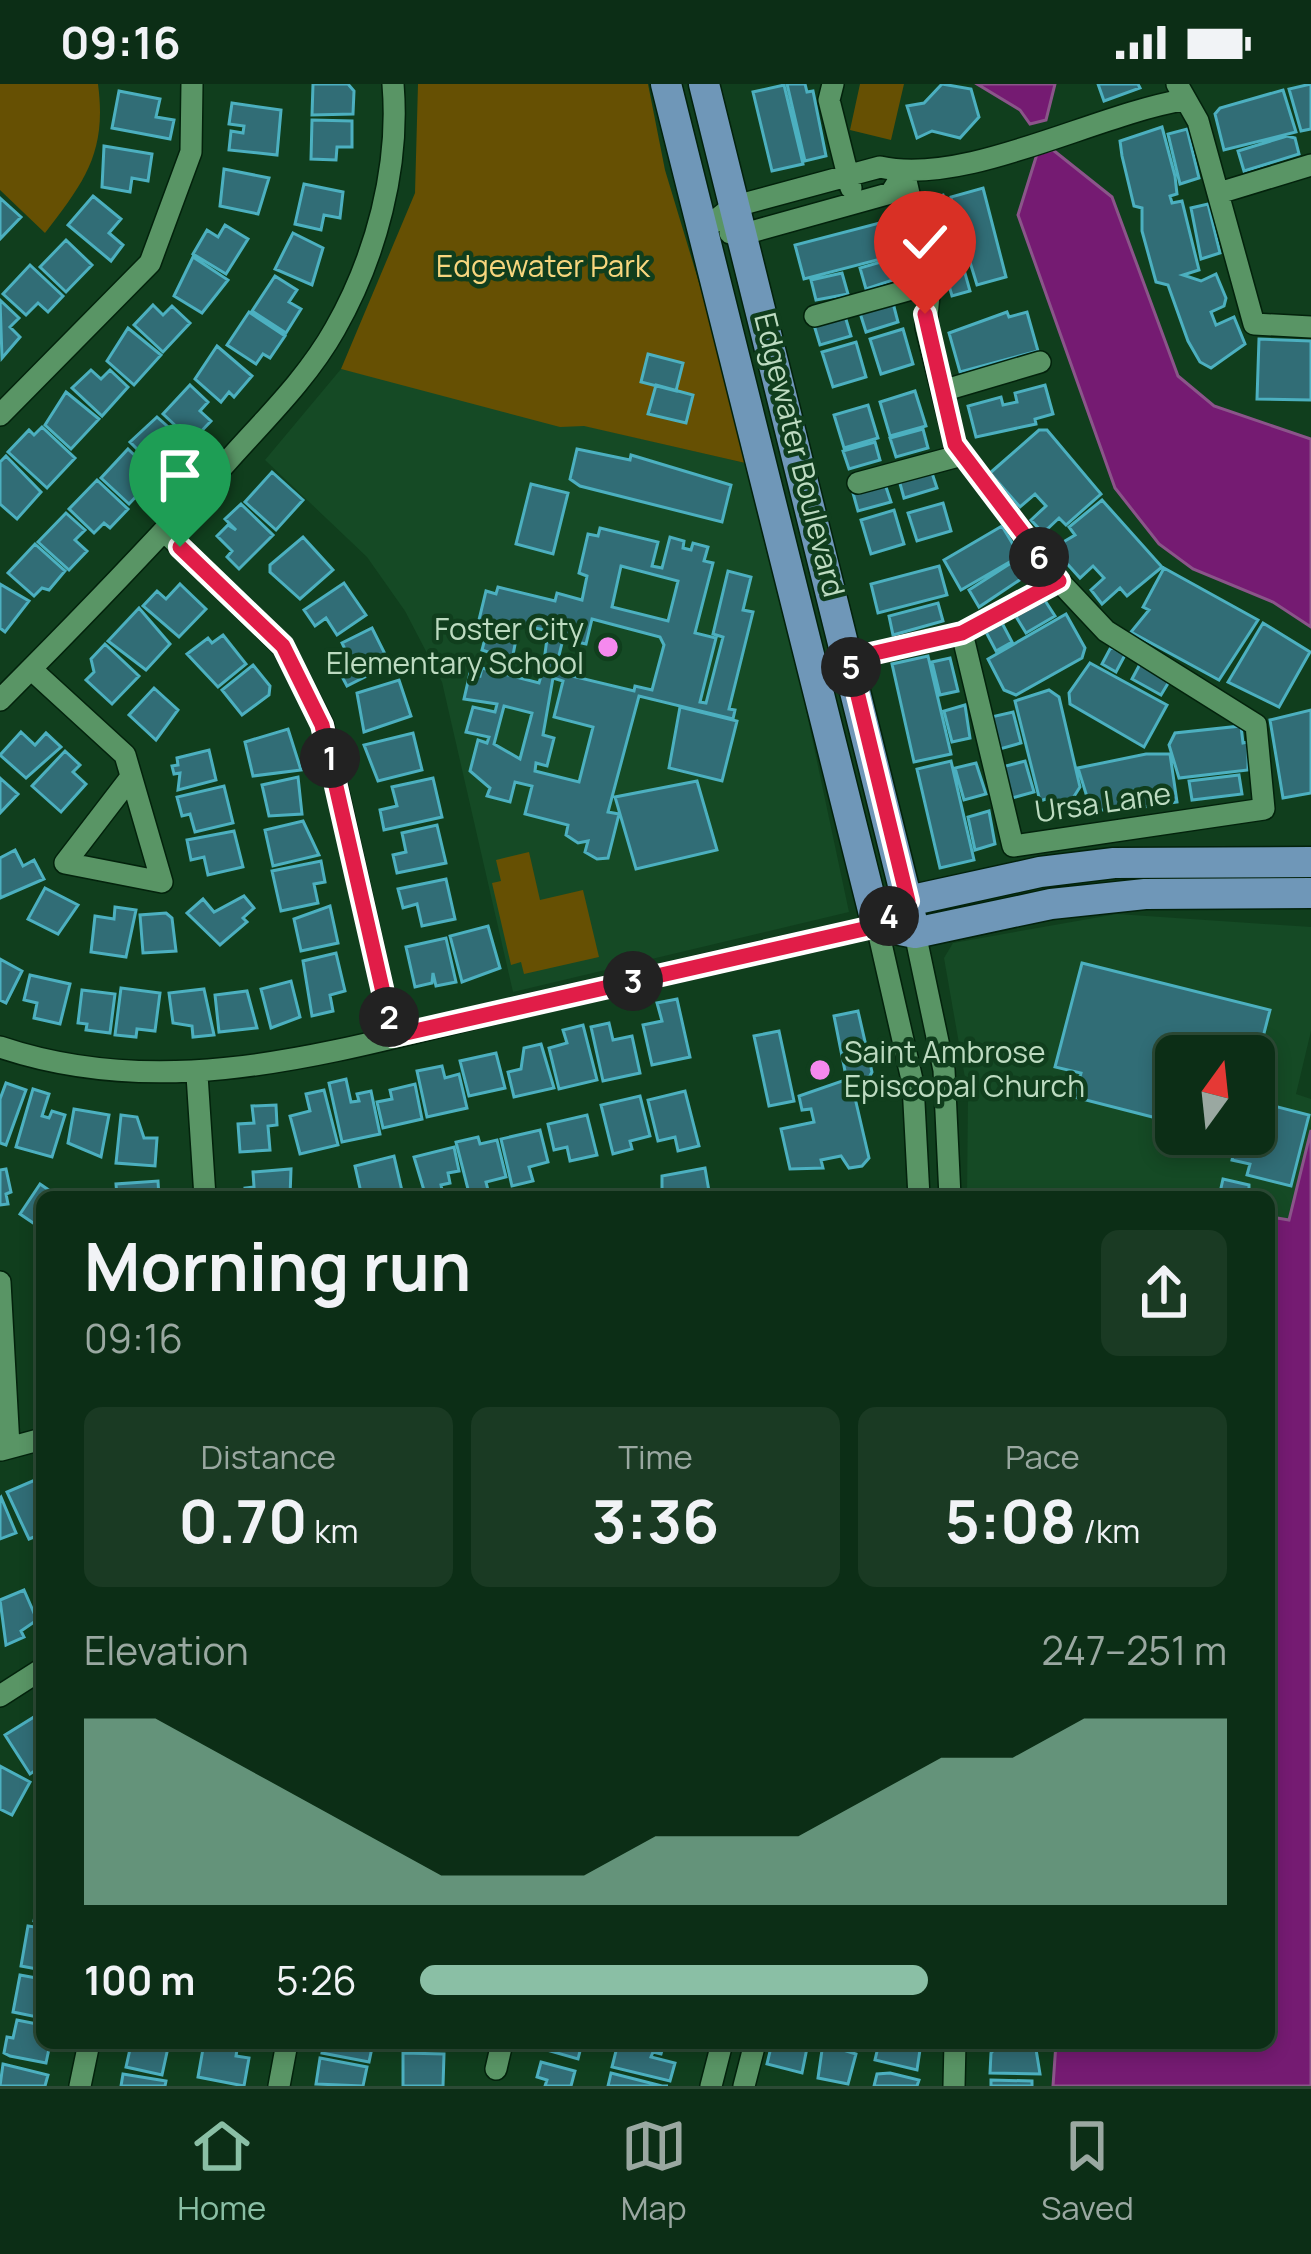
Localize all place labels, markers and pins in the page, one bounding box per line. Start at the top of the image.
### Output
pin [874,191,976,314]
pin [129,424,231,547]
pin: 6 [1009,527,1069,587]
place label: Foster City Elementary School [326,608,584,683]
marker: Foster City Elementary School [595,634,621,660]
pin: 5 [821,637,881,697]
pin: 1 [300,728,360,788]
pin: 4 [859,886,919,946]
pin: 3 [603,951,663,1011]
pin: 2 [359,987,419,1047]
place label: Saint Ambrose Episcopal Church [844,1031,1085,1106]
marker: Saint Ambrose Episcopal Church [807,1057,833,1083]

